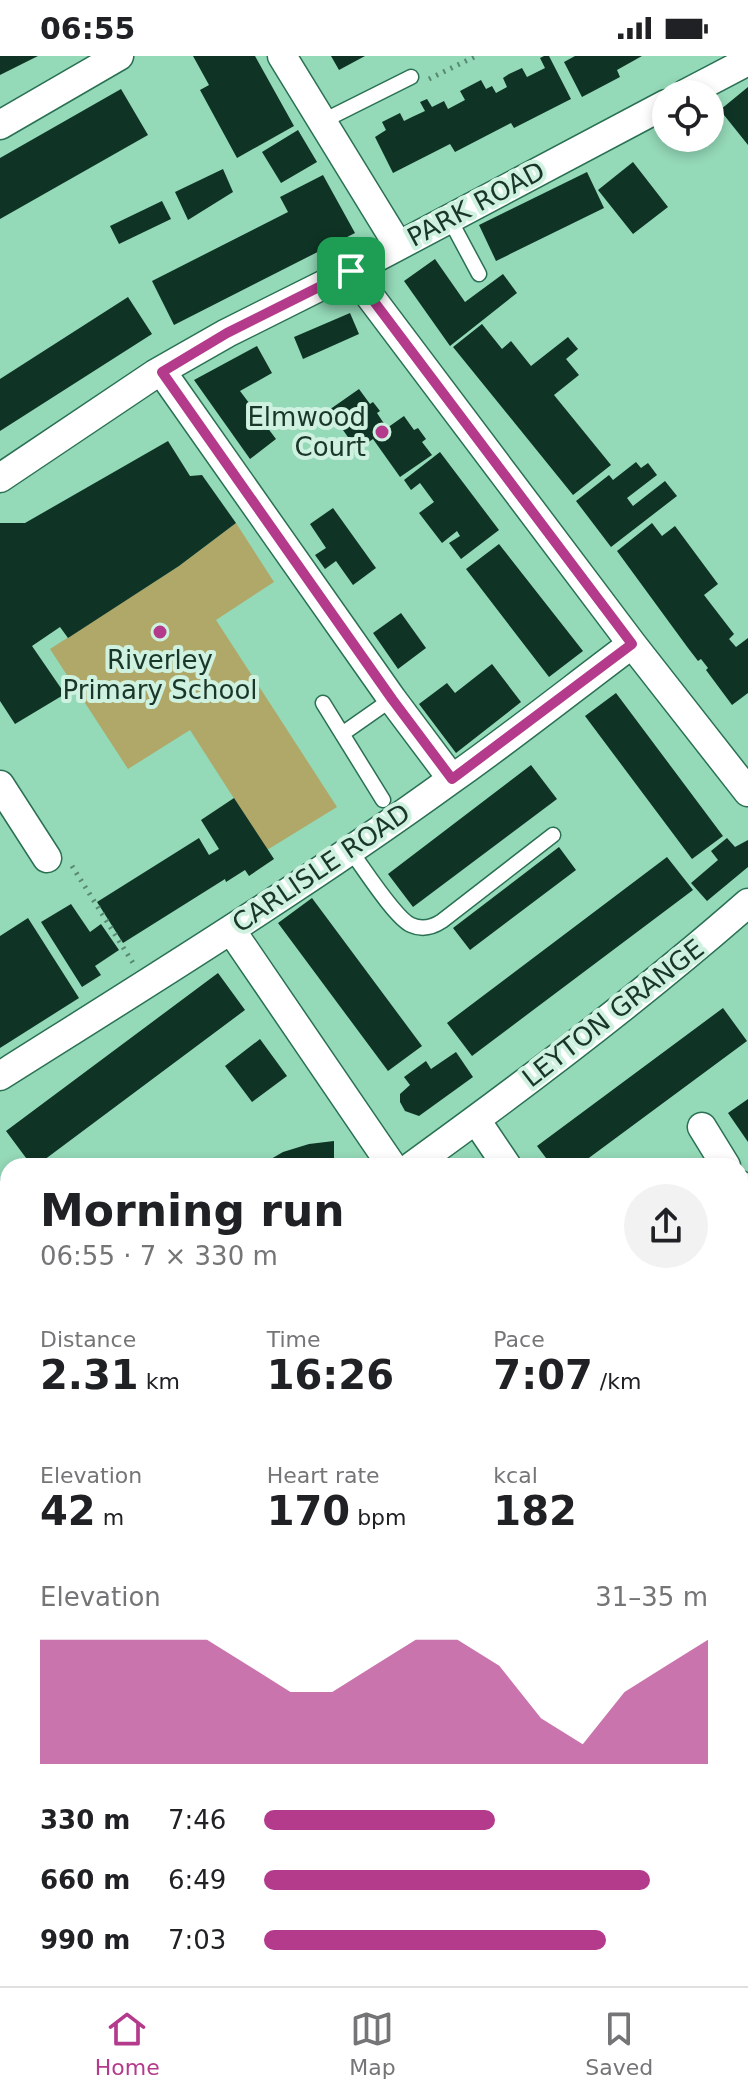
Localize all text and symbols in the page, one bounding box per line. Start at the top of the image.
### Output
text: 06:55 [40,11,136,46]
map controls [652,80,724,152]
button: locate [652,80,724,152]
street label: PARK ROAD [402,155,550,253]
pin [317,237,385,305]
icon: arrive [329,249,373,293]
place label: Elmwood Court [247,402,366,462]
marker: Elmwood Court [373,423,391,441]
marker: Riverley Primary School [151,623,169,641]
place label: Riverley Primary School [62,645,258,705]
street label: CARLISLE ROAD [227,797,415,939]
street label: LEYTON GRANGE [516,933,710,1093]
button: share [624,1184,708,1268]
text: Morning run [40,1185,345,1236]
text: 06:55 · 7 × 330 m [40,1241,278,1271]
text: Distance [40,1327,136,1352]
text: Time [267,1327,321,1352]
text: Pace [493,1327,545,1352]
text: 2.31 [40,1352,139,1398]
text: 16:26 [267,1352,394,1398]
text: 7:07 [493,1352,593,1398]
text: km [139,1369,180,1394]
text: /km [593,1369,641,1394]
text: Elevation [40,1463,142,1488]
text: Heart rate [267,1463,380,1488]
text: kcal [493,1463,538,1488]
text: 42 [40,1488,96,1534]
text: 170 [267,1488,350,1534]
text: 182 [493,1488,577,1534]
text: m [96,1505,124,1530]
text: bpm [350,1505,407,1530]
text: Elevation [40,1582,161,1612]
text: 31–35 m [595,1582,708,1612]
text: 330 m [40,1805,130,1835]
text: 7:46 [168,1805,226,1835]
text: 660 m [40,1865,130,1895]
text: 6:49 [168,1865,226,1895]
text: 990 m [40,1925,130,1955]
text: 7:03 [168,1925,226,1955]
tab: Home [95,2007,160,2080]
tab: Map [349,2007,396,2080]
tab: Saved [585,2007,653,2080]

